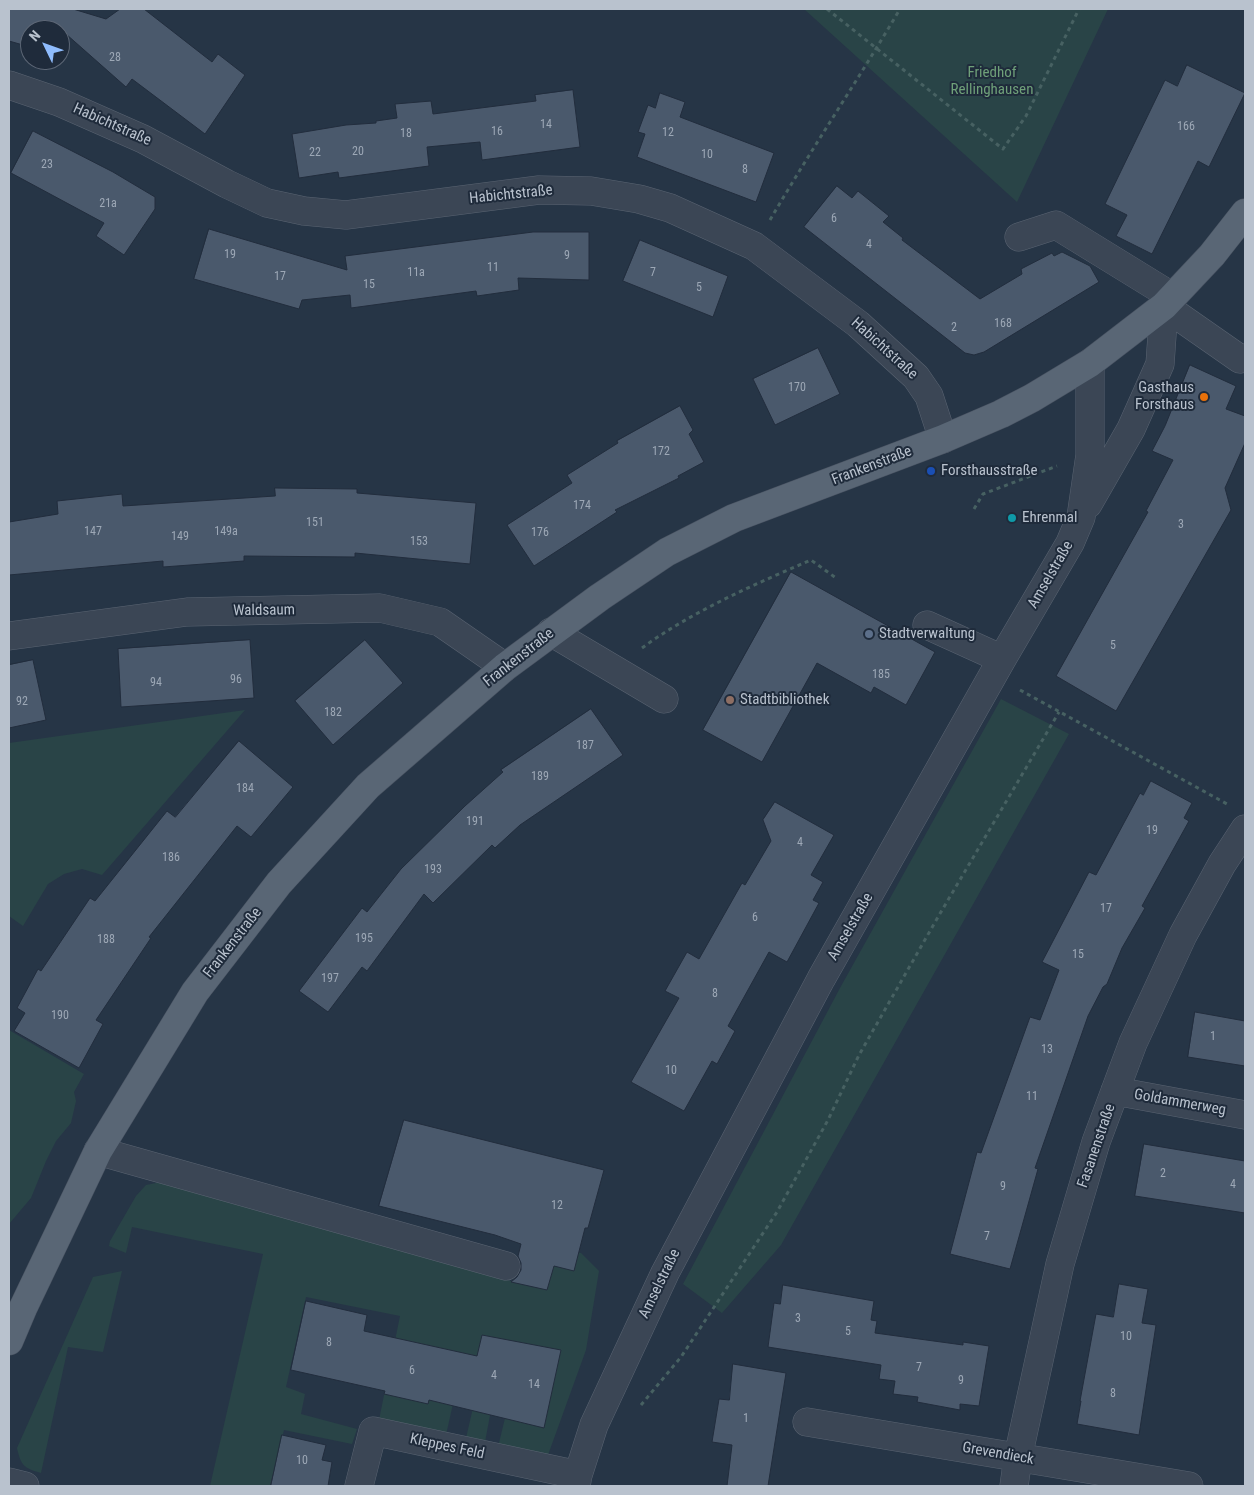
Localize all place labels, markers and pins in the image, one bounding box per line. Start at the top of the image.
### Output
place label: Gasthaus Forsthaus [1135,379,1194,414]
marker: Gasthaus Forsthaus [1198,391,1210,403]
place label: Forsthausstraße [941,462,1038,480]
marker: Forsthausstraße [925,465,937,477]
place label: Ehrenmal [1022,509,1077,527]
marker: Ehrenmal [1006,512,1018,524]
place label: Stadtverwaltung [879,625,975,643]
marker: Stadtverwaltung [863,628,875,640]
place label: Stadtbibliothek [740,691,829,709]
marker: Stadtbibliothek [724,694,736,706]

